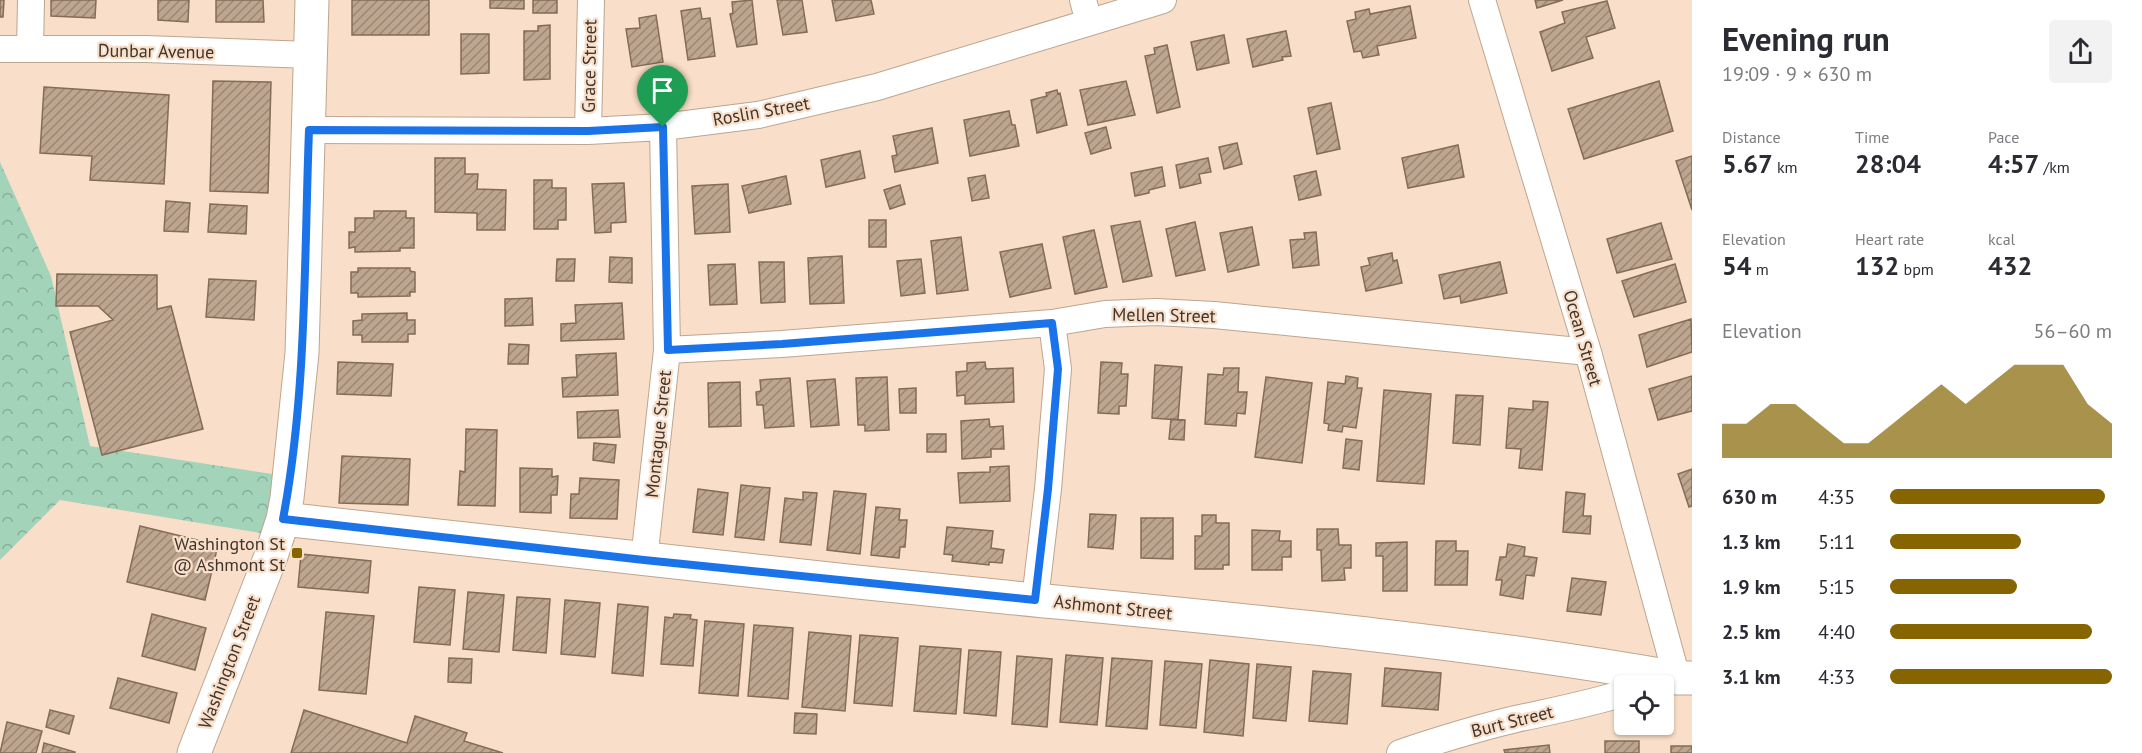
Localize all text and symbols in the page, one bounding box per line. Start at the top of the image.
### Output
text: Evening run [1722,17,1890,60]
street label: Grace Street [577,19,601,113]
button: share [2049,20,2112,83]
street label: Dunbar Avenue [98,38,214,64]
text: 19:09 · 9 × 630 m [1722,61,1872,87]
pin [637,65,688,127]
icon: arrive [646,74,679,107]
street label: Roslin Street [711,91,811,131]
text: Distance [1722,127,1781,147]
text: Time [1855,127,1889,147]
text: Pace [1988,127,2019,147]
text: 5.67 [1722,147,1773,180]
text: 28:04 [1855,147,1921,180]
text: 4:57 [1988,147,2039,180]
text: km [1773,157,1798,177]
text: /km [2039,157,2070,177]
text: Elevation [1722,229,1786,249]
text: Heart rate [1855,229,1924,249]
text: kcal [1988,229,2015,249]
text: 54 [1722,249,1751,282]
text: 132 [1855,249,1899,282]
text: 432 [1988,249,2032,282]
text: m [1751,259,1769,279]
text: bpm [1899,259,1934,279]
street label: Ocean Street [1558,287,1608,389]
street label: Mellen Street [1112,303,1216,327]
text: Elevation [1722,318,1802,344]
text: 56–60 m [2034,318,2112,344]
street label: Montague Street [640,369,676,499]
text: 630 m [1722,484,1777,510]
text: 4:35 [1818,484,1855,510]
text: 1.3 km [1722,529,1781,555]
text: 5:11 [1818,529,1855,555]
place label: Washington St @ Ashmont St [173,532,285,576]
marker: Washington St @ Ashmont St [290,546,304,560]
text: 1.9 km [1722,574,1781,600]
text: 5:15 [1818,574,1855,600]
street label: Ashmont Street [1053,589,1173,625]
street label: Washington Street [193,592,265,732]
text: 2.5 km [1722,619,1781,645]
text: 4:40 [1818,619,1855,645]
text: 3.1 km [1722,664,1781,690]
text: 4:33 [1818,664,1855,690]
map controls [1614,675,1674,735]
button: locate [1614,675,1674,735]
street label: Burt Street [1469,700,1555,742]

